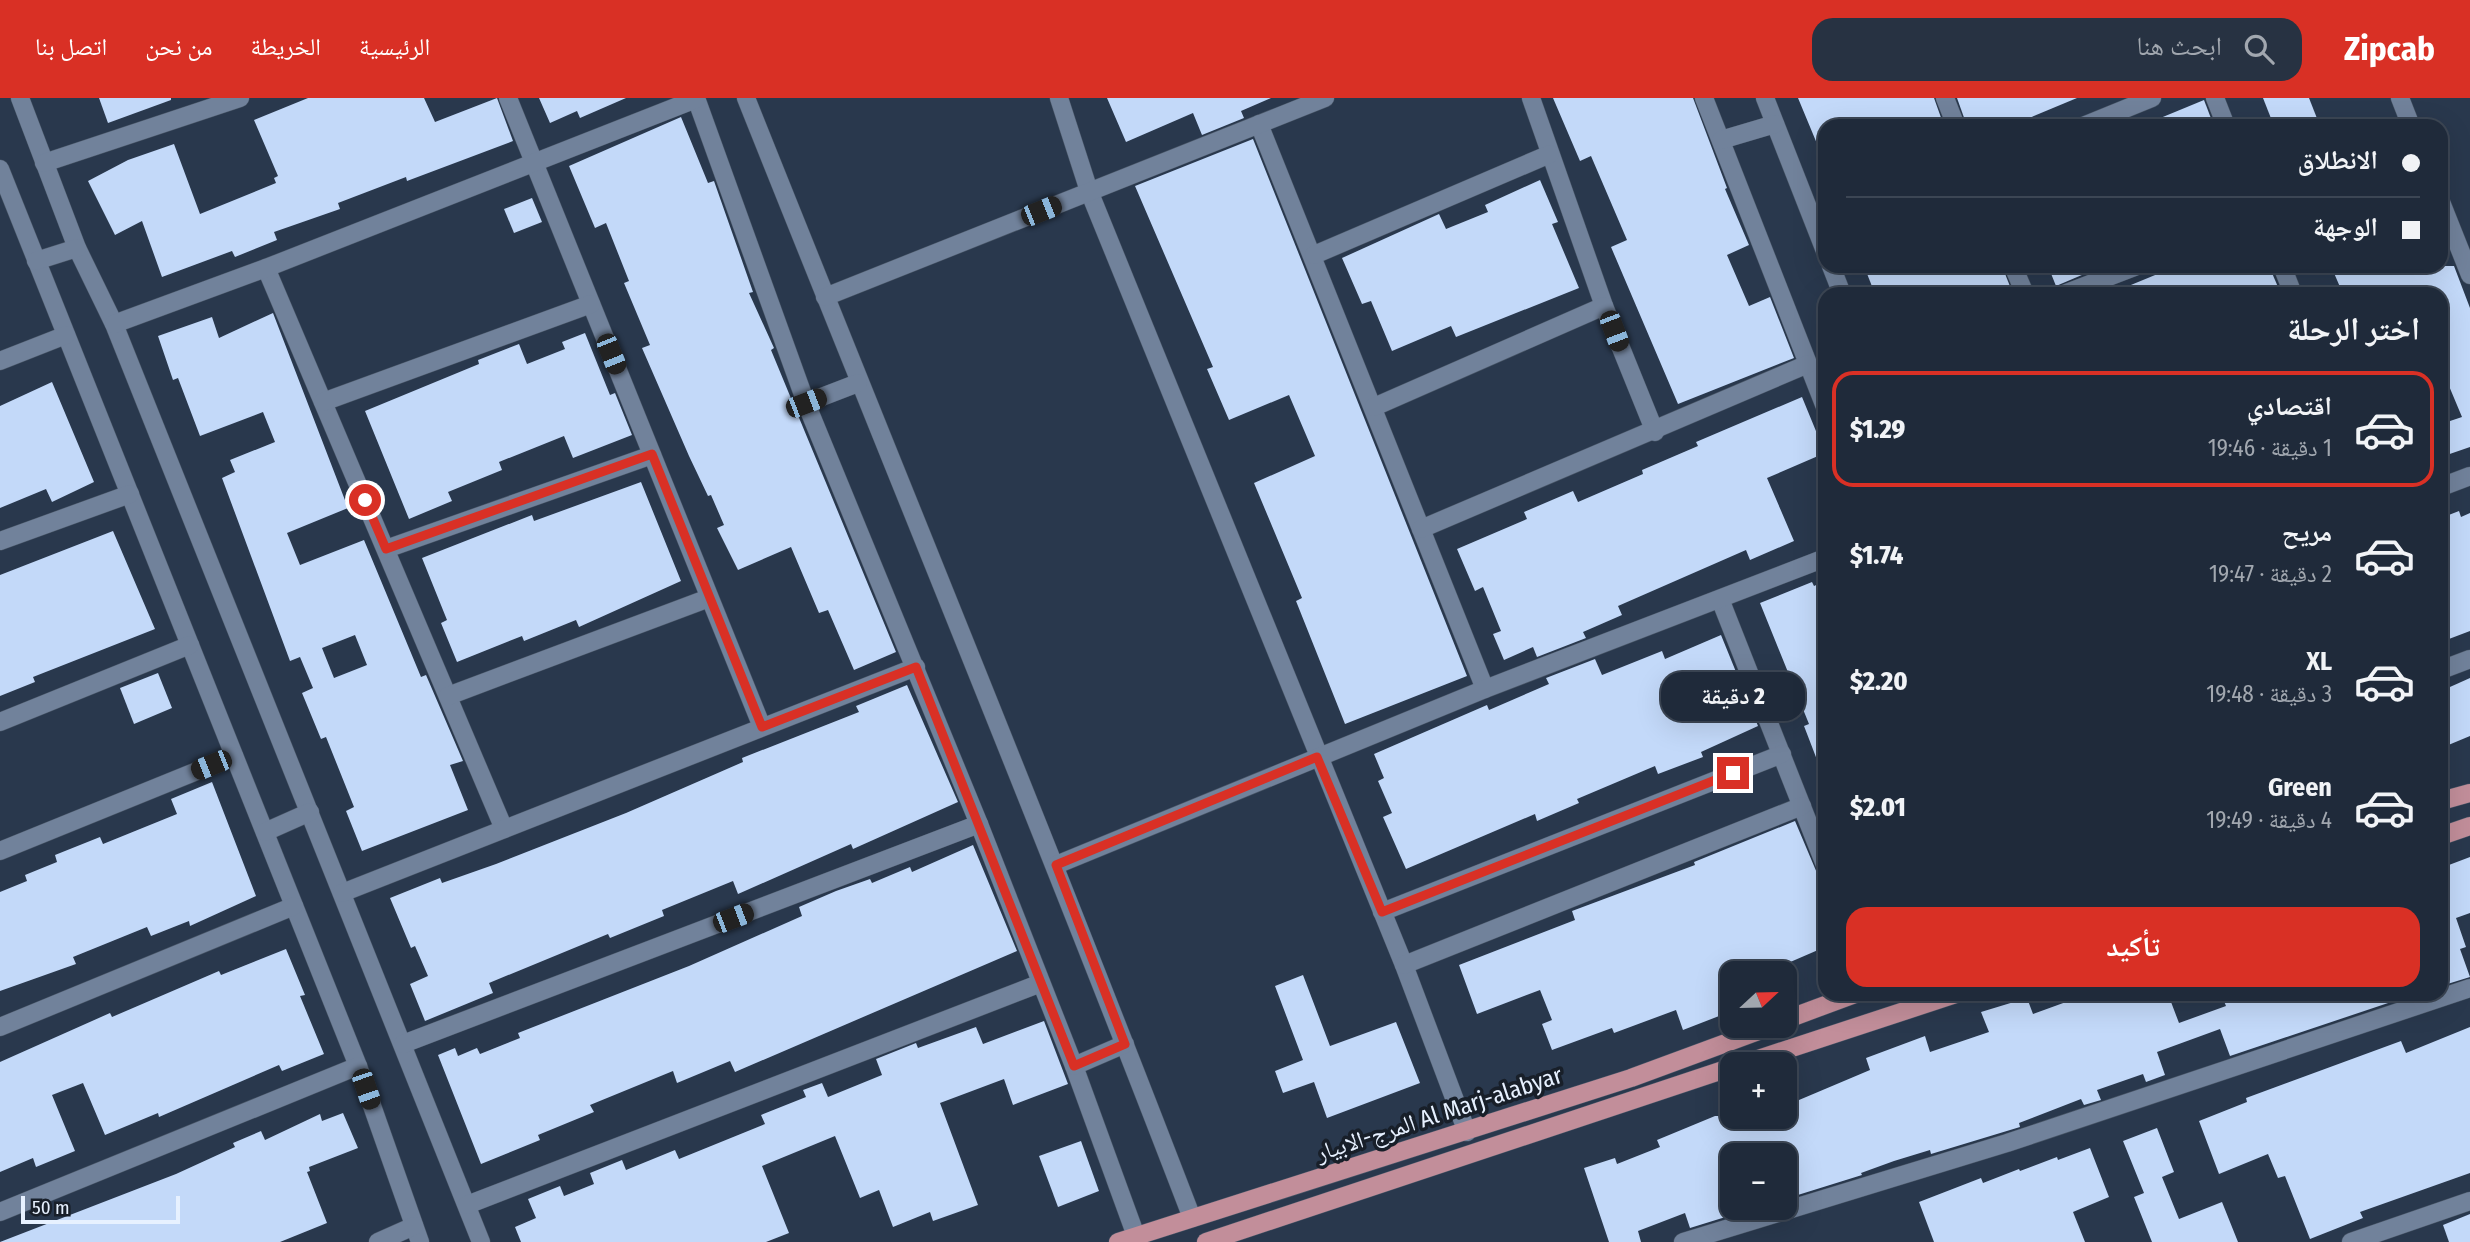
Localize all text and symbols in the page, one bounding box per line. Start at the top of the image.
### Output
search box [1812,18,2302,81]
text: Zipcab [2344,29,2435,69]
icon: search [2240,30,2278,68]
text: ابحث هنا [2137,31,2222,62]
text: اتصل بنا [35,33,107,61]
text: من نحن [145,33,212,61]
text: الخريطة [250,33,321,61]
text: الرئيسية [359,33,430,61]
text: الانطلاق [2298,145,2378,176]
car [1018,193,1065,229]
text: الوجهة [2313,212,2378,243]
car [1597,308,1632,354]
text: اختر الرحلة [2287,310,2420,348]
car [594,331,629,377]
car [783,386,830,420]
text: اقتصادي [2247,391,2332,422]
icon: car [2353,398,2416,461]
text: $1.29 [1850,414,1905,445]
text: 1 دقيقة · 19:46 [2208,434,2332,462]
route start [349,484,381,516]
text: مريح [2282,517,2332,548]
icon: car [2353,524,2416,587]
text: $1.74 [1850,540,1903,571]
text: 2 دقيقة · 19:47 [2209,560,2332,588]
text: XL [2306,646,2332,677]
icon: car [2353,650,2416,713]
text: $2.20 [1850,666,1908,697]
callout: 2 دقيقة [1661,672,1805,720]
text: 3 دقيقة · 19:48 [2206,680,2332,708]
text: 2 دقيقة [1701,682,1765,710]
car [188,747,235,783]
route end [1717,757,1749,789]
text: Green [2268,772,2332,803]
icon: car [2353,776,2416,839]
text: $2.01 [1850,792,1906,823]
text: 4 دقيقة · 19:49 [2206,806,2332,834]
car [710,901,757,935]
button: تأكيد [1846,907,2420,987]
north arrow [1720,961,1797,1038]
map controls [1720,961,1797,1220]
button: + [1720,1052,1797,1129]
street label: المرج-الابيار Al Marj-alabyar [1311,1061,1567,1168]
car [350,1066,383,1112]
button: − [1720,1143,1797,1220]
scale bar [21,1193,180,1225]
text: 50 m [32,1196,70,1219]

